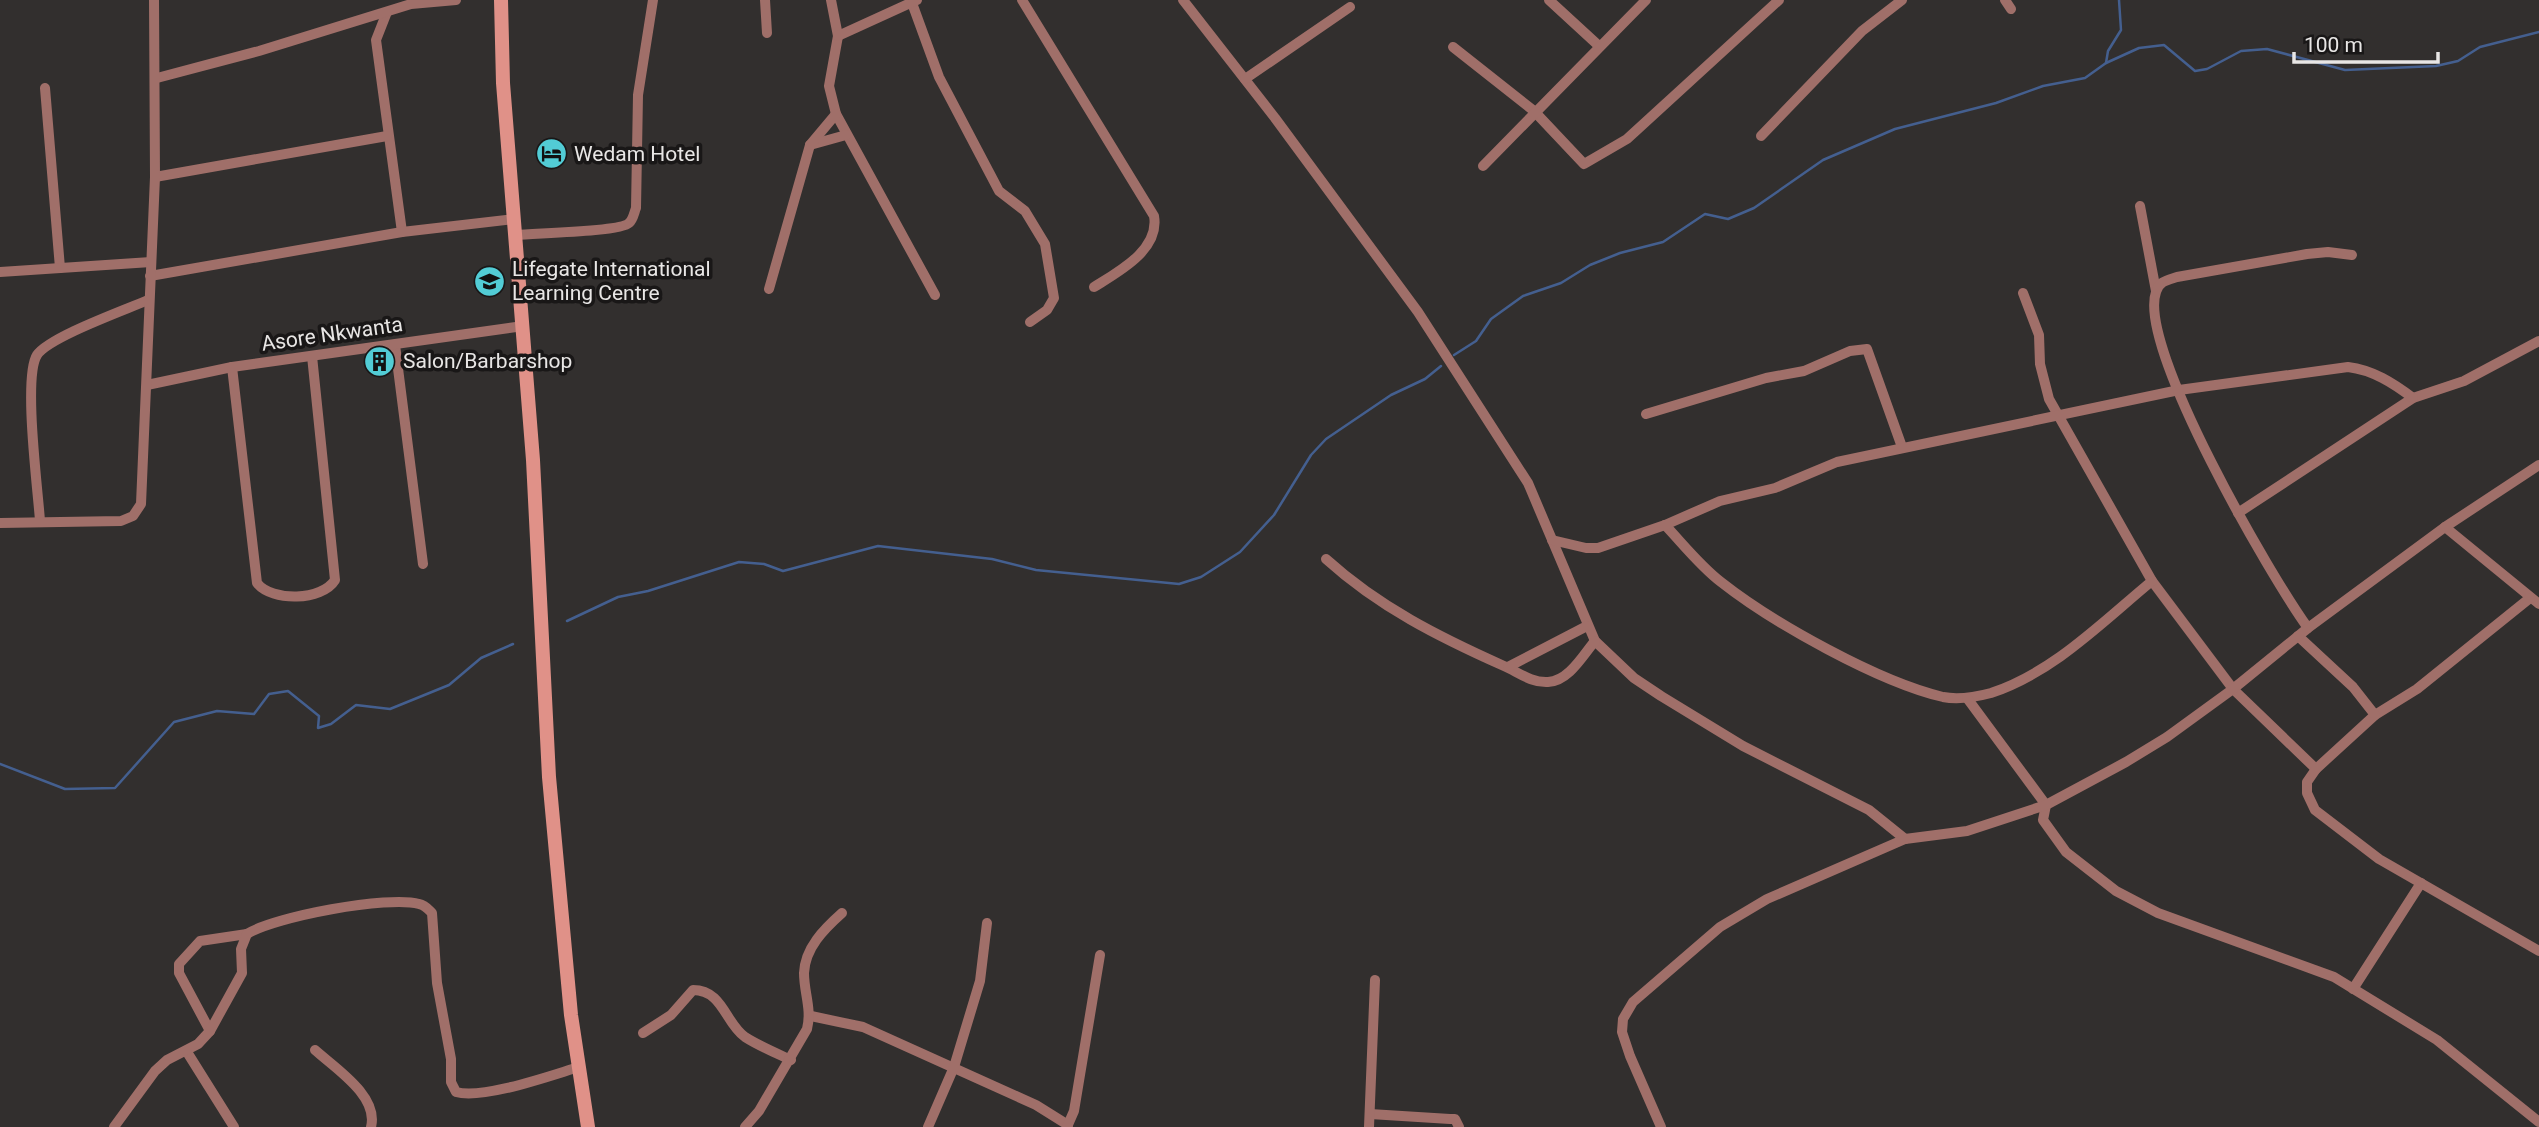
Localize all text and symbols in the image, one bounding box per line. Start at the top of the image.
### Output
scale bar [2294,21,2438,65]
text: 100 m [2304,33,2363,57]
hotel icon: Wedam Hotel [534,137,568,171]
place label: Wedam Hotel [574,142,700,166]
place label: Lifegate International Learning Centre [512,257,711,305]
school or university icon: Lifegate International Learning Centre [472,264,506,298]
street label: Asore Nkwanta [260,312,404,356]
building icon: Salon/Barbarshop [363,344,397,378]
place label: Salon/Barbarshop [403,349,572,373]

